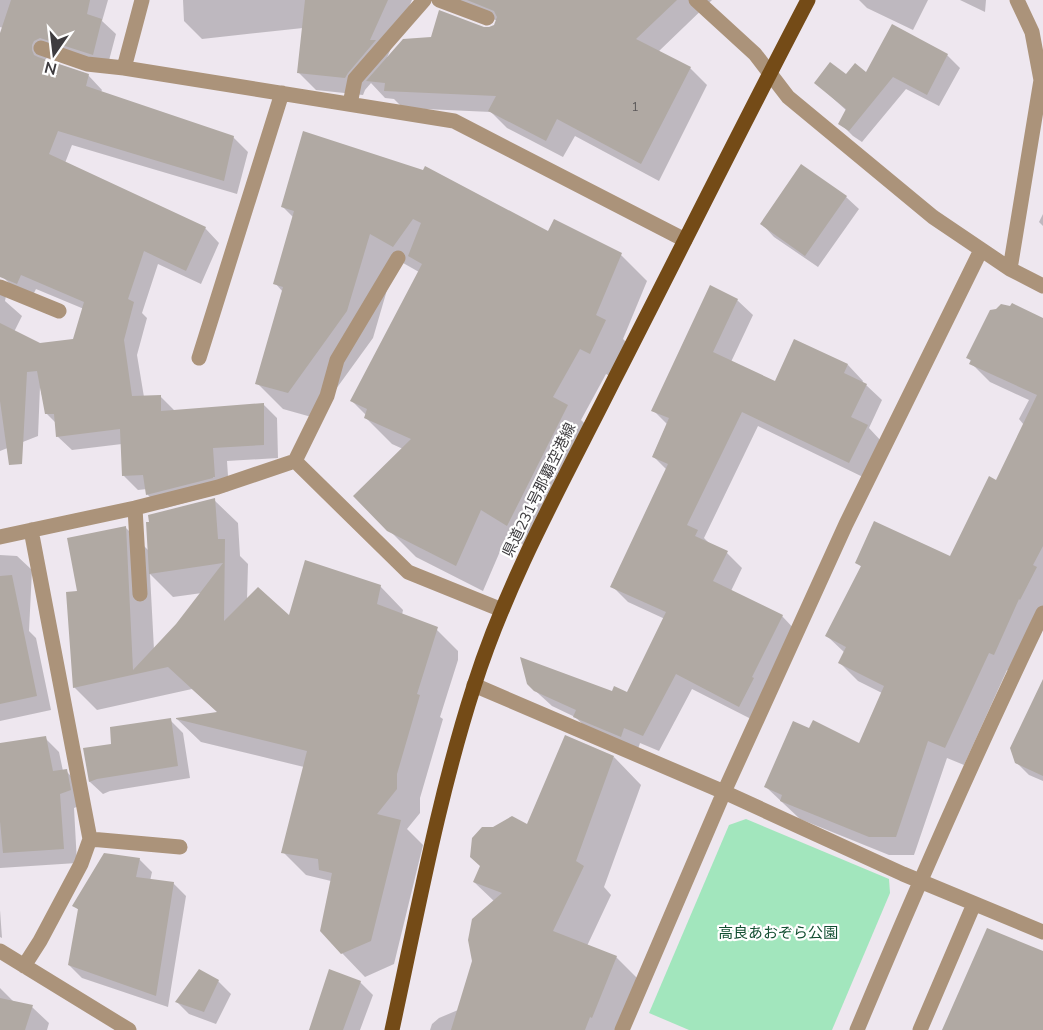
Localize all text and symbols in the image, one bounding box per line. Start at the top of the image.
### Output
north arrow [24,24,84,84]
text: N [42,55,59,80]
house number: 1 [631,99,639,115]
street label: 県道231号那覇空港線 [498,420,580,560]
park label: 高良あおぞら公園 [718,923,838,943]

